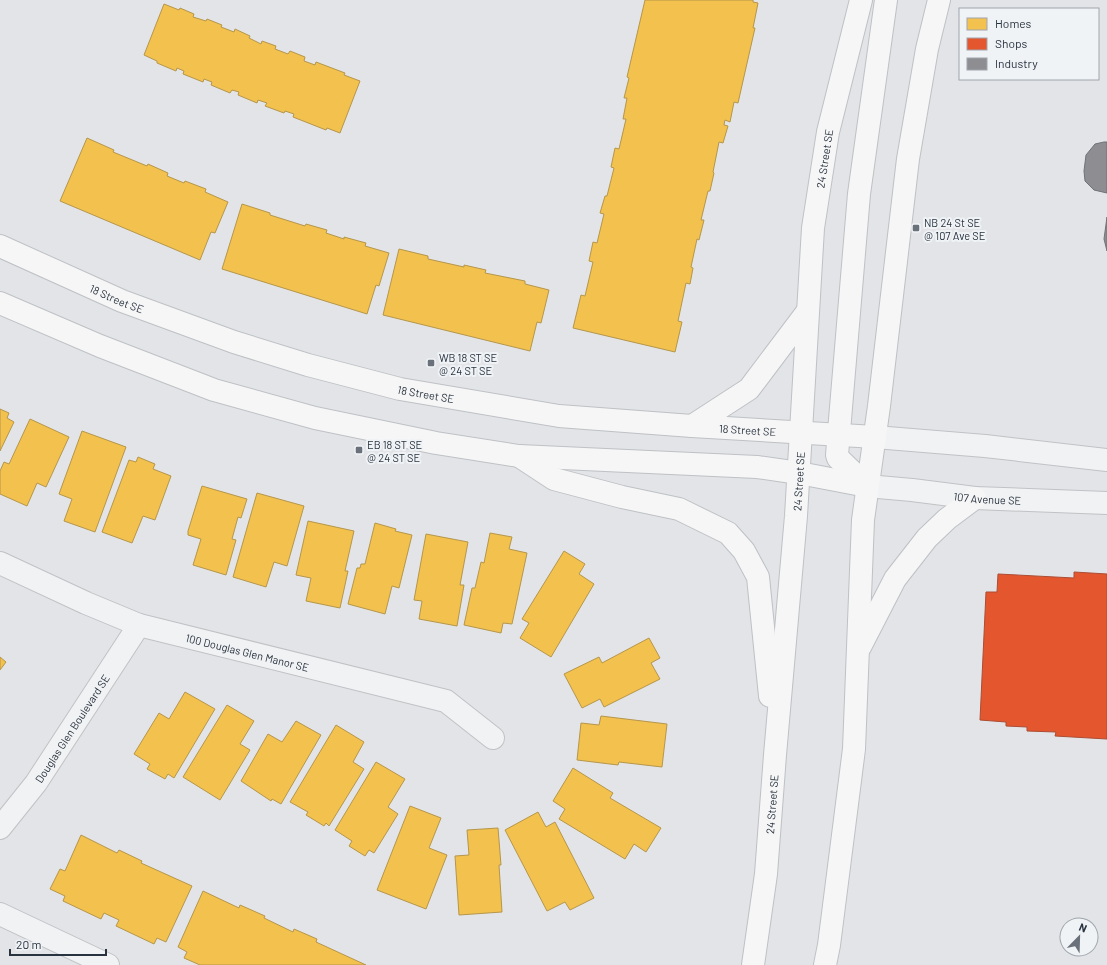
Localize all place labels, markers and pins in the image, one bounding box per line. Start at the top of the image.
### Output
place label: NB 24 St SE @ 107 Ave SE [924,216,986,242]
marker: NB 24 St SE @ 107 Ave SE [911,223,921,233]
place label: WB 18 ST SE @ 24 ST SE [439,351,497,377]
marker: WB 18 ST SE @ 24 ST SE [426,358,436,368]
place label: EB 18 ST SE @ 24 ST SE [367,438,423,464]
marker: EB 18 ST SE @ 24 ST SE [354,445,364,455]

